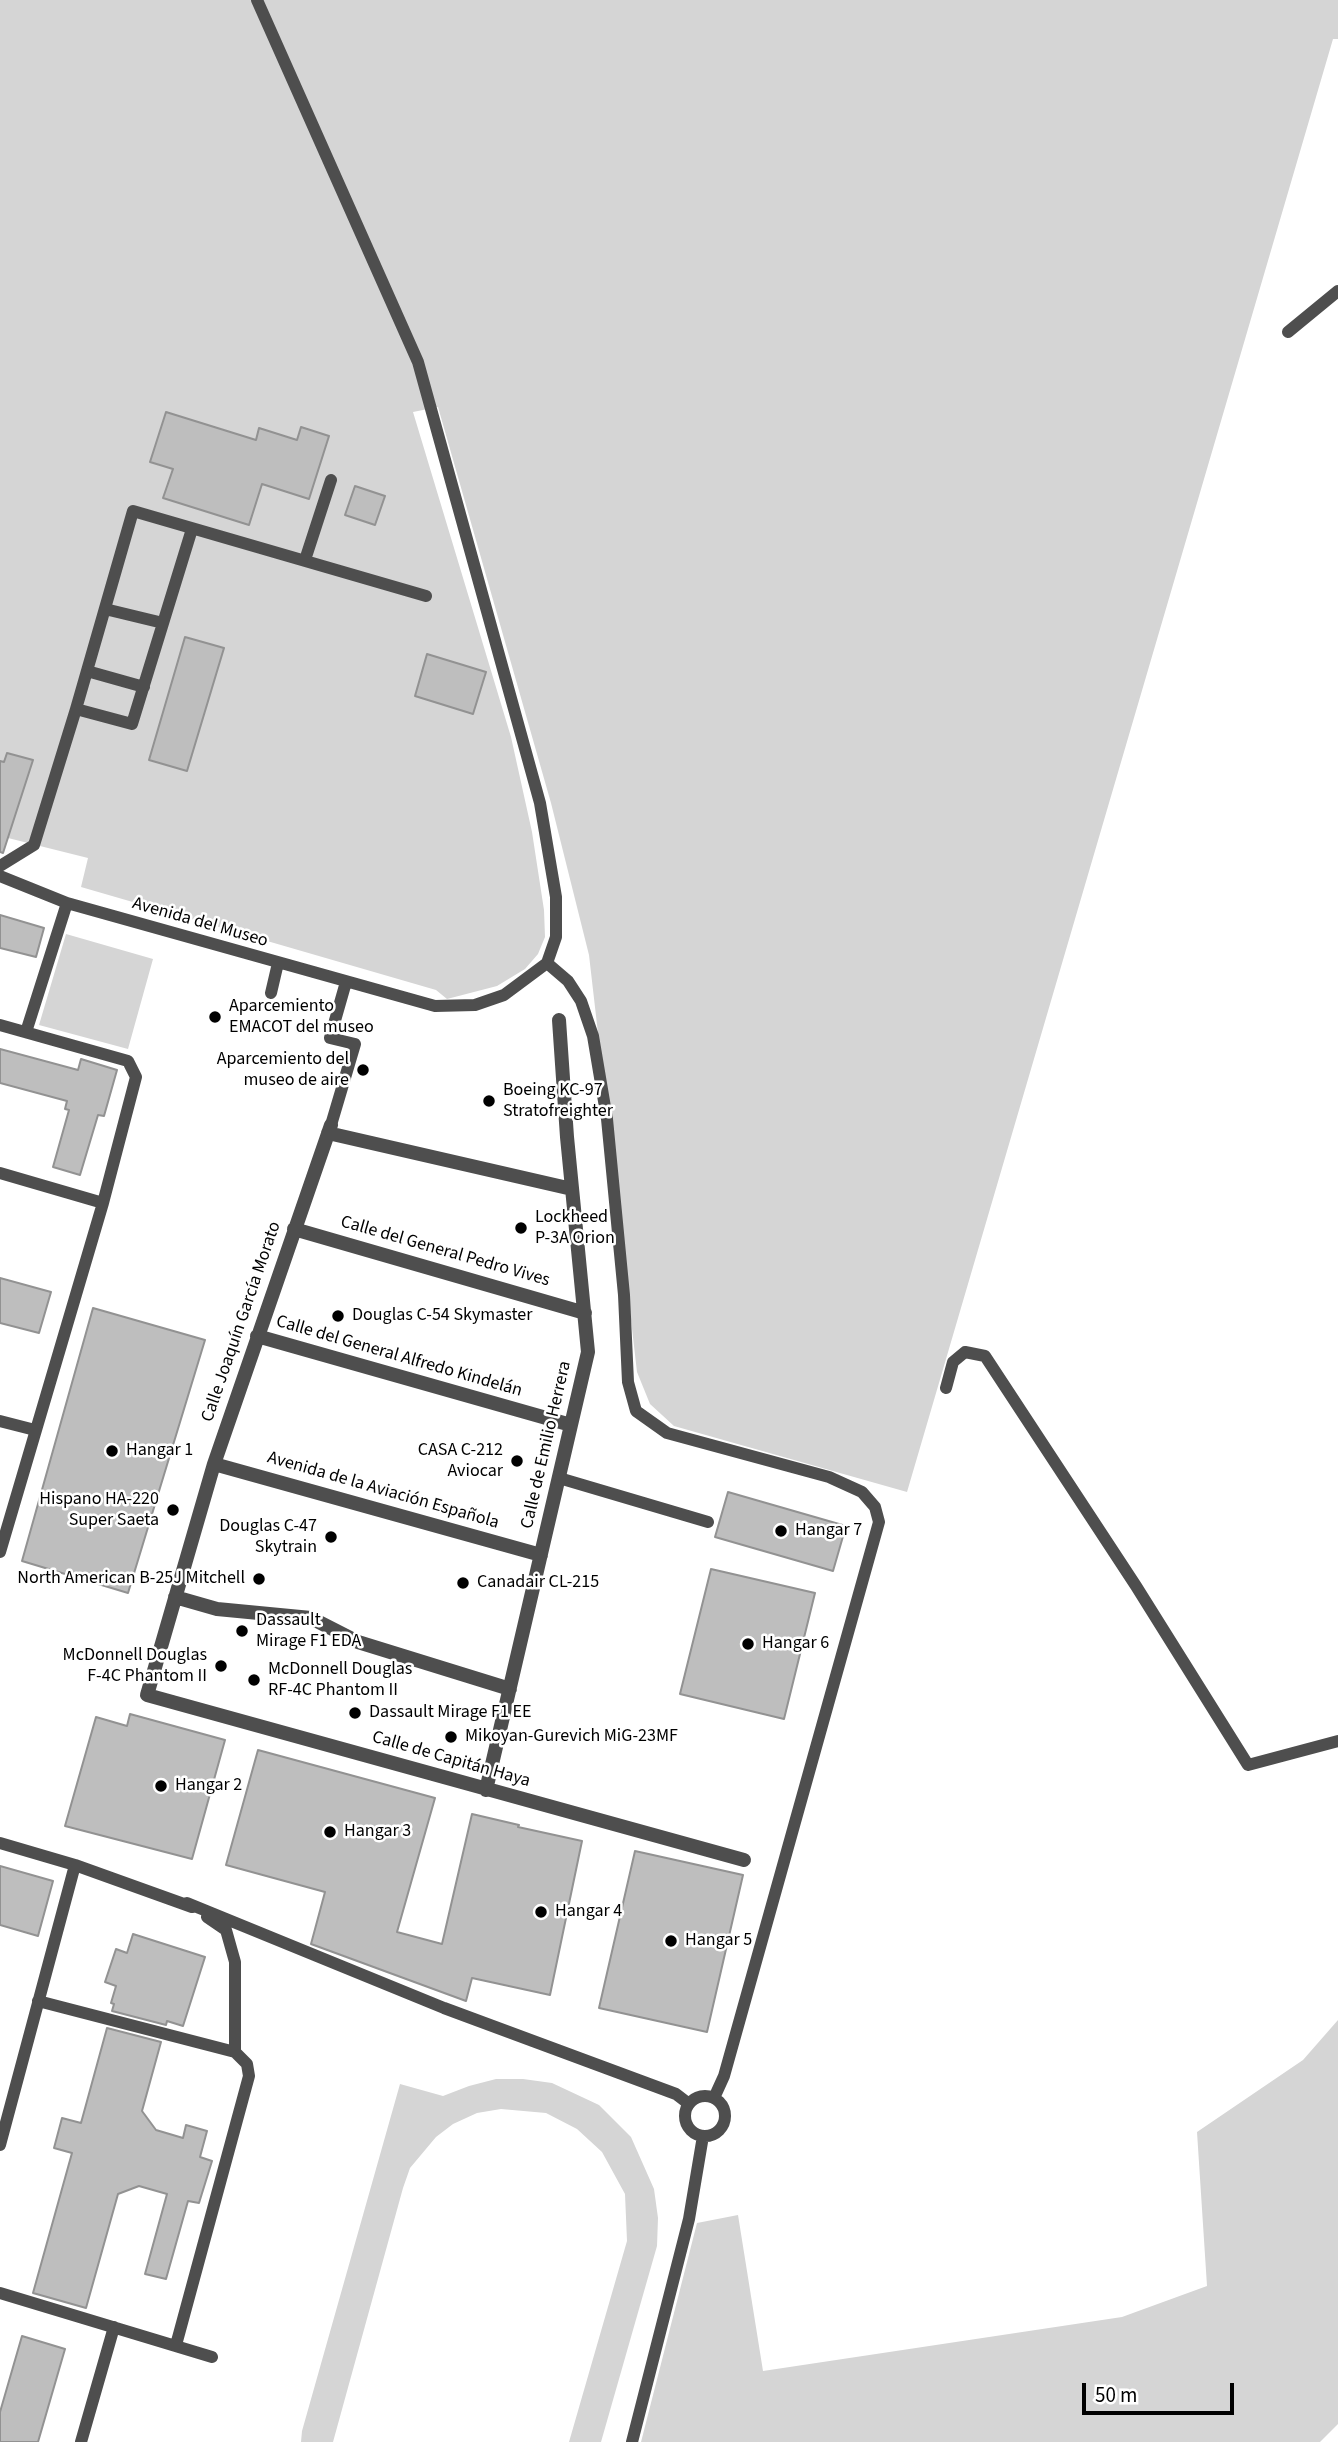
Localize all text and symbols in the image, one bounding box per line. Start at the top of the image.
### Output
street label: Avenida del Museo [130,893,270,953]
place label: Aparcemiento EMACOT del museo [229,996,374,1038]
marker: Aparcemiento EMACOT del museo [207,1009,223,1025]
place label: Aparcemiento del museo de aire [217,1049,349,1092]
marker: Aparcemiento del museo de aire [355,1062,371,1078]
place label: Boeing KC-97 Stratofreighter [503,1080,613,1122]
marker: Boeing KC-97 Stratofreighter [481,1093,497,1109]
place label: Lockheed P-3A Orion [535,1207,615,1250]
street label: Calle del General Pedro Vives [338,1212,552,1292]
street label: Calle Joaquín García Morato [198,1219,286,1425]
marker: Lockheed P-3A Orion [513,1220,529,1236]
place label: Douglas C-54 Skymaster [352,1305,533,1327]
marker: Douglas C-54 Skymaster [330,1308,346,1324]
street label: Calle del General Alfredo Kindelán [273,1311,525,1403]
street label: Calle de Emilio Herrera [517,1359,577,1531]
place label: Hangar 1 [126,1440,193,1462]
place label: CASA C-212 Aviocar [418,1440,503,1482]
marker: Hangar 1 [104,1443,120,1459]
street label: Avenida de la Aviación Española [265,1448,501,1534]
marker: CASA C-212 Aviocar [509,1453,525,1469]
place label: Hispano HA-220 Super Saeta [39,1489,159,1532]
marker: Hispano HA-220 Super Saeta [165,1502,181,1518]
place label: Douglas C-47 Skytrain [219,1516,317,1558]
place label: Hangar 7 [795,1520,862,1542]
marker: Hangar 7 [773,1523,789,1539]
marker: Douglas C-47 Skytrain [323,1529,339,1545]
place label: North American B-25J Mitchell [17,1568,245,1590]
marker: North American B-25J Mitchell [251,1571,267,1587]
place label: Canadair CL-215 [477,1572,599,1594]
marker: Canadair CL-215 [455,1575,471,1591]
place label: Dassault Mirage F1 EDA [256,1610,361,1652]
marker: Dassault Mirage F1 EDA [234,1623,250,1639]
place label: Hangar 6 [762,1633,829,1655]
marker: Hangar 6 [740,1636,756,1652]
place label: McDonnell Douglas F-4C Phantom II [63,1645,207,1688]
marker: McDonnell Douglas F-4C Phantom II [213,1658,229,1674]
place label: McDonnell Douglas RF-4C Phantom II [268,1659,412,1702]
marker: McDonnell Douglas RF-4C Phantom II [246,1672,262,1688]
place label: Dassault Mirage F1 EE [369,1702,532,1724]
marker: Dassault Mirage F1 EE [347,1705,363,1721]
place label: Mikoyan-Gurevich MiG-23MF [465,1726,678,1748]
street label: Calle de Capitán Haya [369,1727,533,1793]
marker: Mikoyan-Gurevich MiG-23MF [443,1729,459,1745]
place label: Hangar 2 [175,1775,242,1797]
marker: Hangar 2 [153,1778,169,1794]
place label: Hangar 3 [344,1821,411,1843]
marker: Hangar 3 [322,1824,338,1840]
place label: Hangar 4 [555,1901,622,1923]
marker: Hangar 4 [533,1904,549,1920]
place label: Hangar 5 [685,1930,752,1952]
marker: Hangar 5 [663,1933,679,1949]
scale bar [1086,2368,1238,2412]
text: 50 m [1095,2380,1137,2410]

